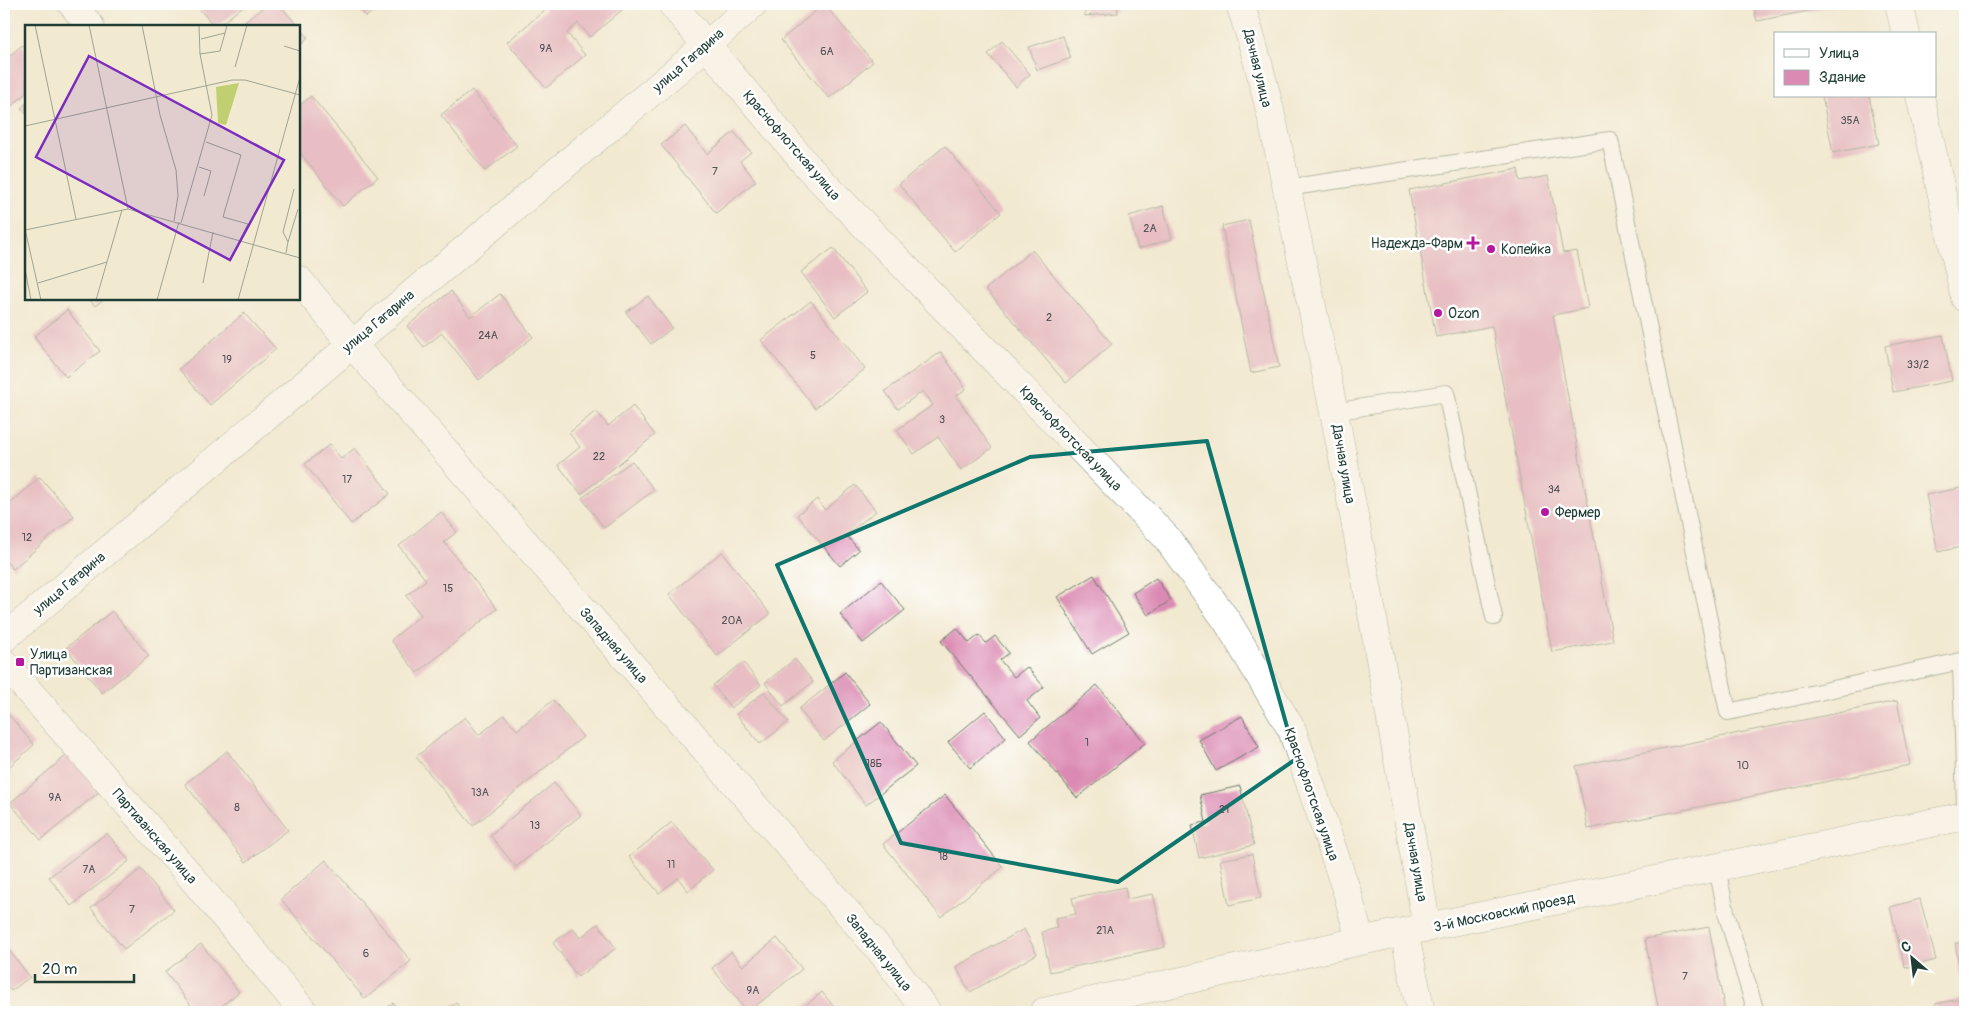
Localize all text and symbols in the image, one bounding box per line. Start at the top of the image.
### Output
inset map [25,25,300,300]
street label: улица Гагарина [649,25,727,97]
street label: Дачная улица [1239,26,1275,109]
legend [1774,32,1936,98]
house number: 9А [540,42,552,55]
text: Улица [1819,44,1859,63]
house number: 6А [820,45,834,58]
text: Здание [1819,68,1866,87]
street label: Краснофлотская улица [739,87,844,204]
house number: 35А [1840,114,1860,127]
house number: 7 [712,165,718,178]
house number: 2А [1143,222,1157,235]
place label: Надежда-Фарм [1371,235,1463,252]
marker: Надежда-Фарм [1467,237,1479,249]
place label: Копейка [1501,241,1551,258]
marker: Копейка [1485,243,1497,255]
street label: улица Гагарина [338,286,418,357]
place label: Ozon [1448,305,1480,322]
marker: Ozon [1432,307,1444,319]
house number: 2 [1046,311,1052,324]
house number: 24А [478,329,498,342]
house number: 5 [810,349,816,362]
house number: 19 [222,353,232,366]
house number: 33/2 [1907,358,1929,371]
street label: Краснофлотская улица [1016,382,1125,495]
house number: 3 [939,413,945,426]
street label: Дачная улица [1328,422,1359,505]
house number: 22 [593,450,605,463]
house number: 17 [342,473,352,486]
house number: 34 [1548,483,1561,496]
place label: Фермер [1555,504,1601,521]
marker: Фермер [1539,506,1551,518]
house number: 12 [22,531,32,544]
street label: улица Гагарина [29,548,109,619]
house number: 15 [443,582,453,595]
street label: Западная улица [576,604,651,687]
house number: 20А [722,614,742,627]
place label: Улица Партизанская [30,646,112,679]
marker: Улица Партизанская [14,656,26,668]
street label: Краснофлотская улица [1281,725,1342,863]
house number: 1 [1085,736,1089,749]
house number: 18Б [866,757,882,770]
house number: 10 [1737,759,1749,772]
street label: Партизанская улица [109,785,201,887]
house number: 13А [471,786,489,799]
house number: 9А [49,791,61,804]
house number: 8 [234,801,240,814]
house number: 21 [1219,803,1229,816]
house number: 13 [530,819,540,832]
street label: Дачная улица [1400,820,1431,903]
house number: 18 [938,850,948,863]
house number: 11 [667,858,675,871]
house number: 7А [83,863,95,876]
street label: 3-й Московский проезд [1432,889,1577,936]
house number: 7 [129,903,135,916]
street label: Западная улица [842,910,915,995]
house number: 21А [1096,924,1114,937]
north arrow [1886,934,1936,984]
text: С [1898,937,1914,956]
house number: 6 [363,947,369,960]
scale bar [35,951,134,983]
text: 20 m [42,960,77,979]
house number: 7 [1682,970,1688,983]
house number: 9А [747,984,759,997]

